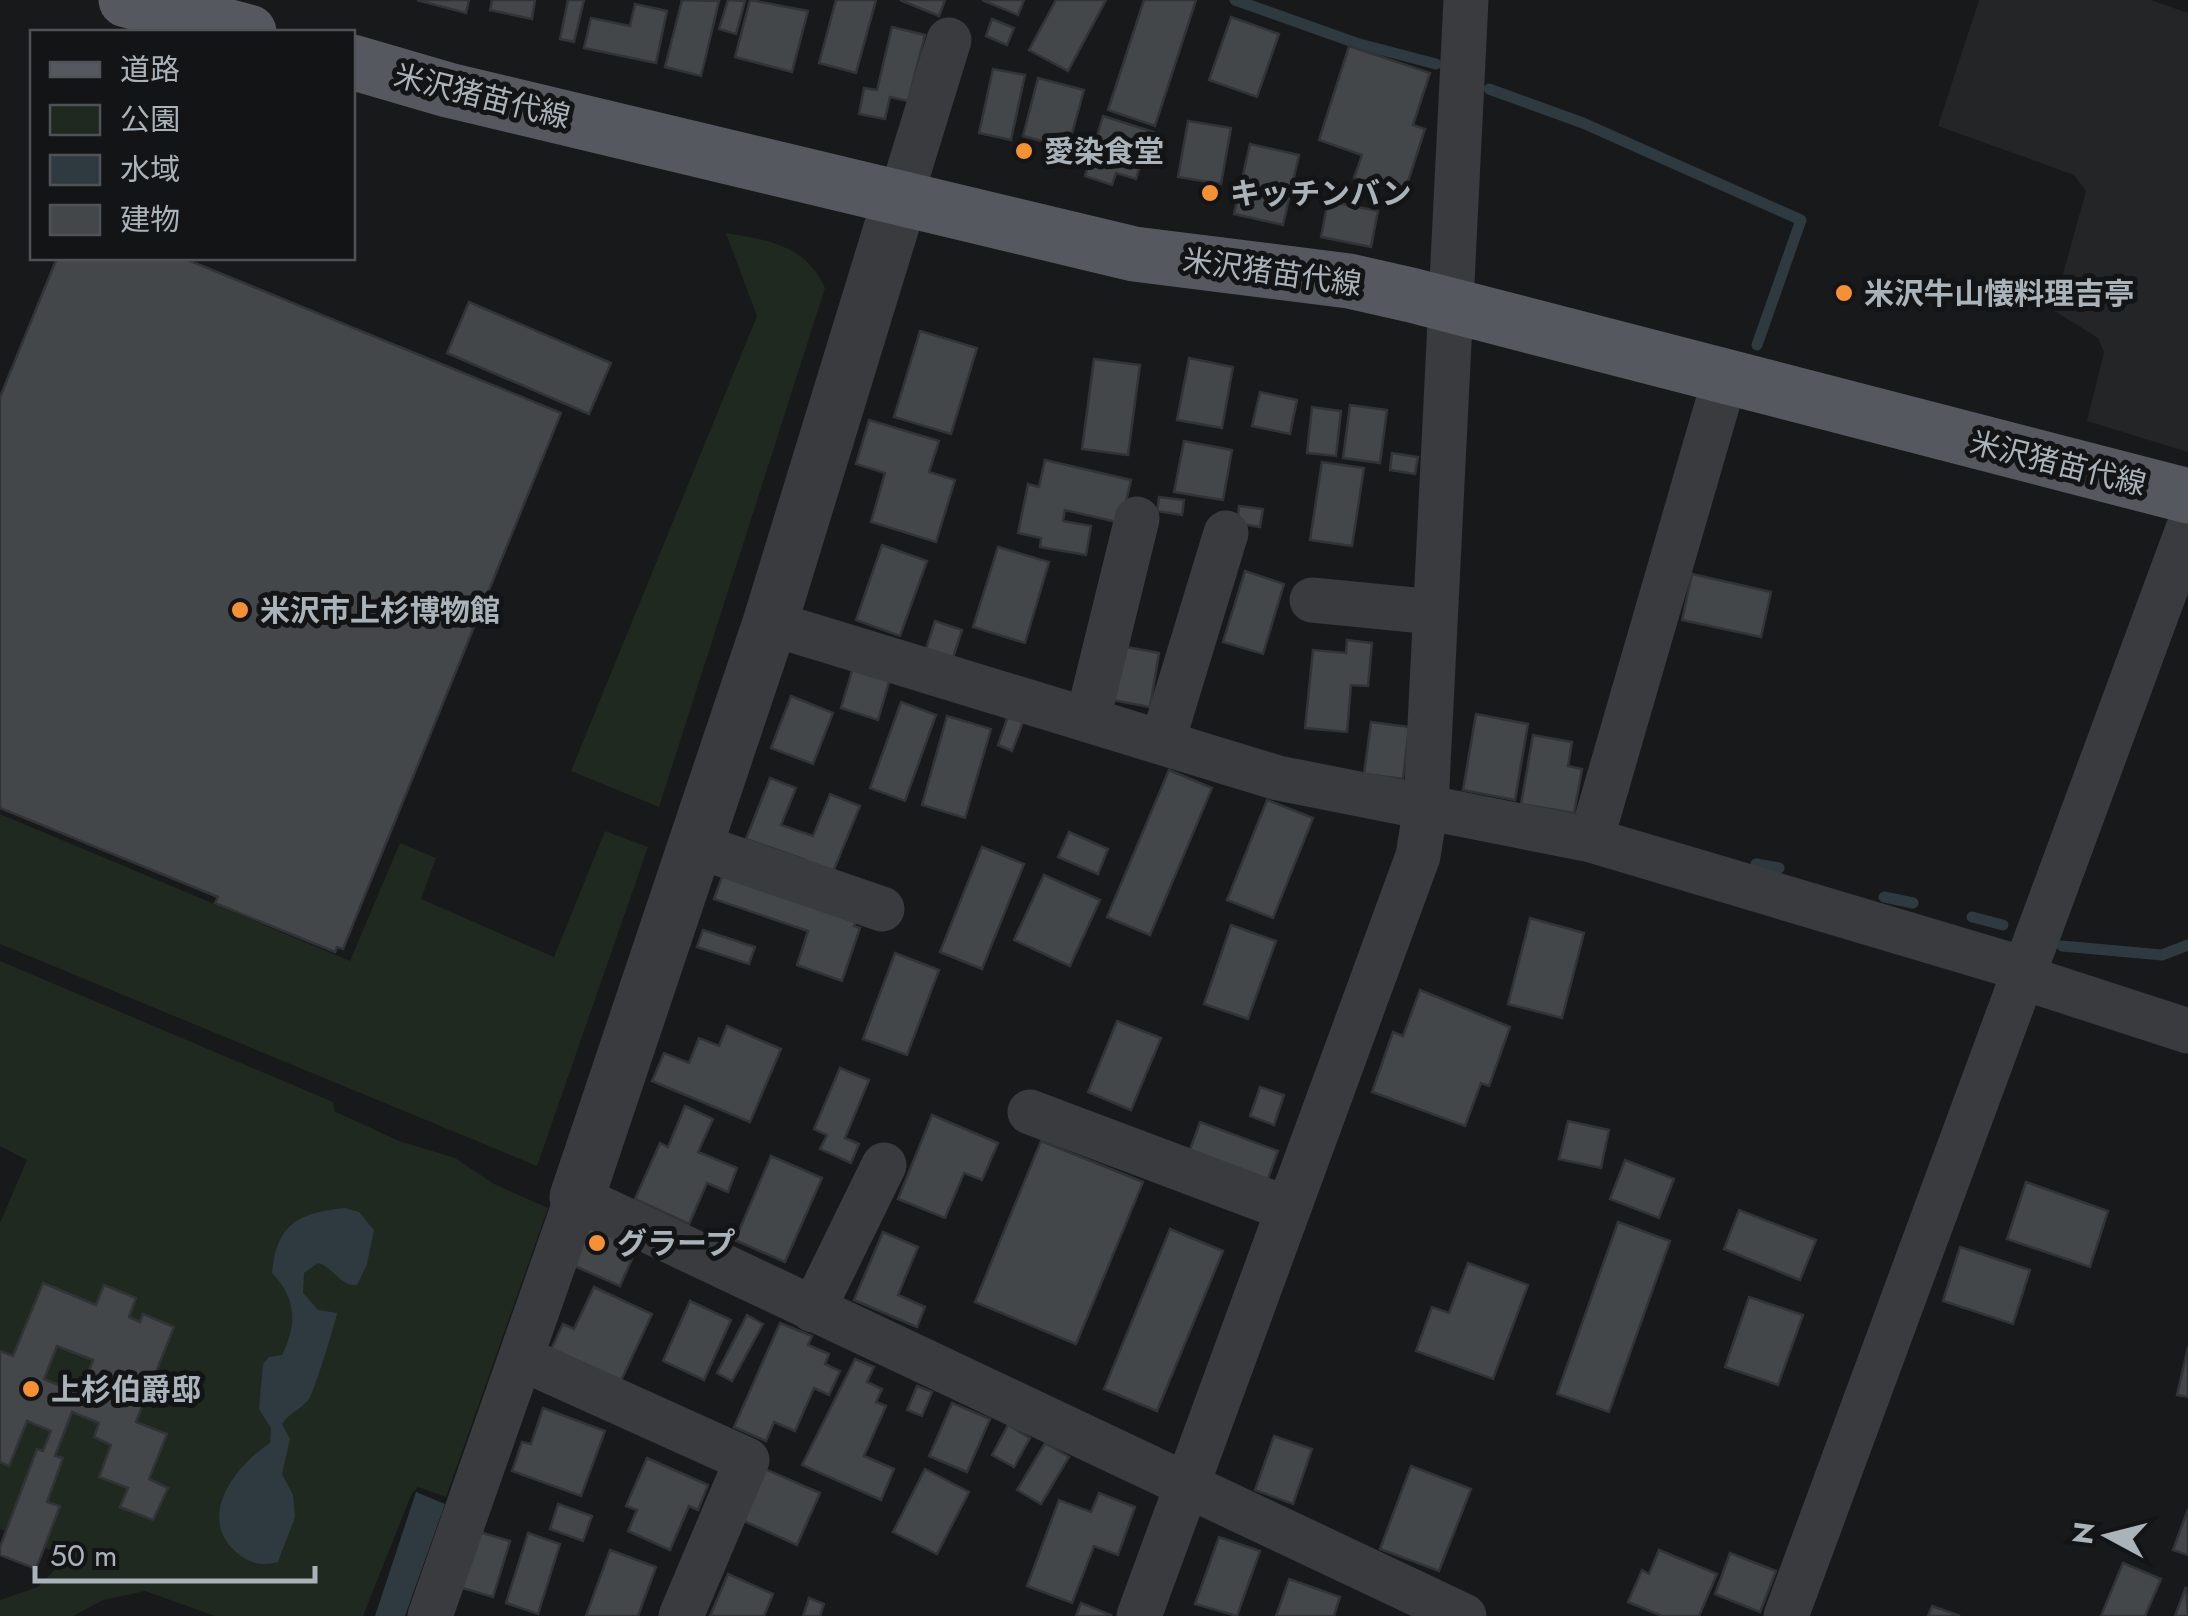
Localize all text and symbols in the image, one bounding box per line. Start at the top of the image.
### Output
legend [30,30,355,260]
text: 道路 [120,48,180,91]
street label: 米沢猪苗代線 [389,53,575,139]
text: 公園 [120,98,180,141]
place label: 愛染食堂 [1044,130,1164,173]
marker: 愛染食堂 [1013,140,1035,162]
text: 水域 [120,148,180,191]
place label: キッチンバン [1230,172,1412,215]
marker: キッチンバン [1199,182,1221,204]
text: 建物 [120,198,180,241]
street label: 米沢猪苗代線 [1180,238,1364,306]
place label: 米沢牛山懐料理吉亭 [1864,272,2134,315]
marker: 米沢牛山懐料理吉亭 [1833,282,1855,304]
street label: 米沢猪苗代線 [1965,420,2151,506]
place label: 米沢市上杉博物館 [260,589,500,632]
marker: 米沢市上杉博物館 [229,599,251,621]
place label: グラープ [617,1222,735,1265]
marker: グラープ [586,1232,608,1254]
place label: 上杉伯爵邸 [51,1368,201,1411]
marker: 上杉伯爵邸 [20,1378,42,1400]
north arrow [2058,1486,2158,1586]
text: N [2062,1519,2105,1547]
scale bar [35,1521,315,1583]
text: 50 m [50,1534,117,1577]

